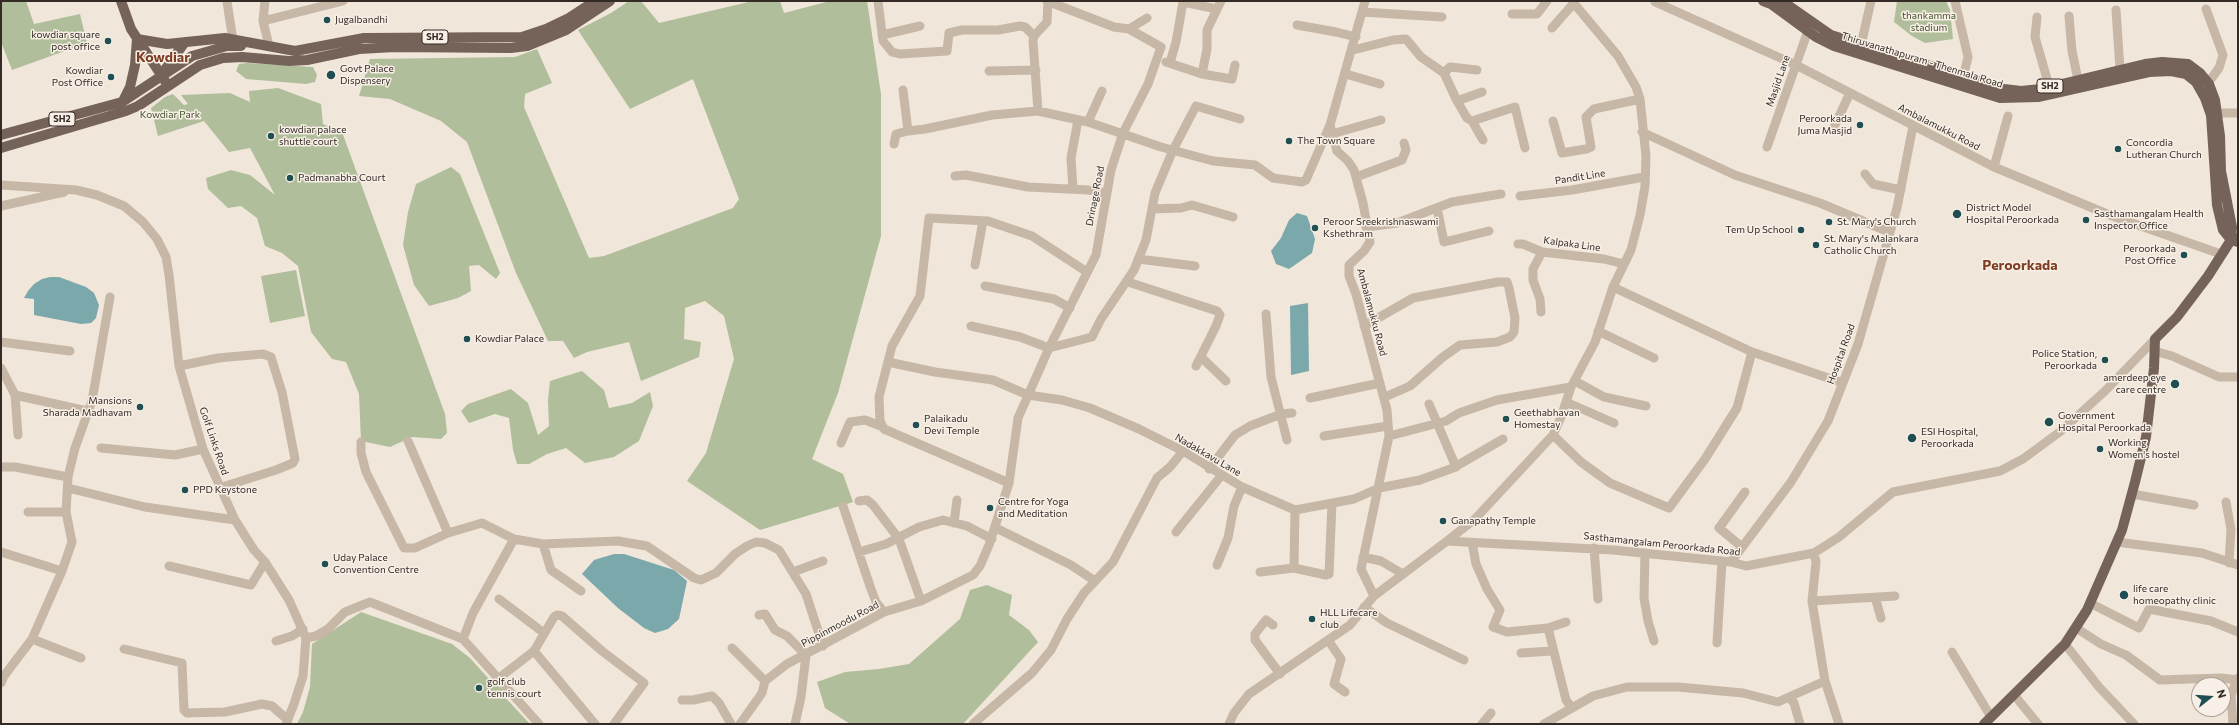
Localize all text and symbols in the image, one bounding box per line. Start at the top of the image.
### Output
park label: thankamma stadium [1902,10,1956,34]
place label: Jugalbandhi [335,14,388,26]
marker: Jugalbandhi [322,15,332,25]
place label: kowdiar square post office [31,29,100,52]
road number: SH2 [422,30,448,44]
street label: Thiruvanathapuram - Thenmala Road [1840,30,2004,90]
marker: kowdiar square post office [103,36,113,46]
district label: Kowdiar [136,49,190,65]
street label: Masjid Lane [1764,54,1792,108]
place label: Govt Palace Dispensery [340,63,394,86]
place label: Kowdiar Post Office [52,65,103,88]
marker: Govt Palace Dispensery [325,69,337,81]
marker: Kowdiar Post Office [106,72,116,82]
road number: SH2 [2037,79,2063,93]
street label: Ambalamukku Road [1896,101,1982,153]
park label: Kowdiar Park [140,109,200,121]
road number: SH2 [49,112,75,126]
place label: Peroorkada Juma Masjid [1797,113,1852,136]
marker: Peroorkada Juma Masjid [1855,120,1865,130]
place label: kowdiar palace shuttle court [279,124,346,148]
marker: kowdiar palace shuttle court [266,131,276,141]
place label: The Town Square [1297,135,1375,147]
marker: The Town Square [1284,136,1294,146]
place label: Concordia Lutheran Church [2126,137,2202,160]
marker: Concordia Lutheran Church [2113,144,2123,154]
street label: Drinage Road [1083,165,1107,227]
street label: Pandit Line [1554,167,1606,187]
place label: Padmanabha Court [298,172,385,184]
marker: Padmanabha Court [285,173,295,183]
place label: District Model Hospital Peroorkada [1966,202,2059,226]
marker: District Model Hospital Peroorkada [1951,208,1963,220]
place label: Sasthamangalam Health Inspector Office [2094,208,2204,232]
marker: Sasthamangalam Health Inspector Office [2081,215,2091,225]
place label: Peroor Sreekrishnaswami Kshethram [1323,216,1438,240]
place label: St. Mary's Church [1837,216,1916,228]
marker: St. Mary's Church [1824,217,1834,227]
marker: Peroor Sreekrishnaswami Kshethram [1310,223,1320,233]
place label: Tem Up School [1725,224,1793,236]
marker: Tem Up School [1796,225,1806,235]
place label: St. Mary's Malankara Catholic Church [1824,233,1918,256]
street label: Kalpaka Line [1543,234,1601,254]
marker: St. Mary's Malankara Catholic Church [1811,240,1821,250]
place label: Peroorkada Post Office [2123,243,2176,266]
marker: Peroorkada Post Office [2179,250,2189,260]
district label: Peroorkada [1982,257,2058,273]
street label: Ambalamukku Road [1354,267,1390,357]
street label: Hospital Road [1824,322,1858,386]
place label: Kowdiar Palace [475,333,544,345]
marker: Kowdiar Palace [462,334,472,344]
place label: Police Station, Peroorkada [2032,348,2097,372]
marker: Police Station, Peroorkada [2100,355,2110,365]
place label: amerdeep eye care centre [2103,372,2166,396]
marker: amerdeep eye care centre [2169,378,2181,390]
place label: Mansions Sharada Madhavam [43,395,132,418]
marker: Mansions Sharada Madhavam [135,402,145,412]
street label: Golf Links Road [197,405,231,477]
place label: Geethabhavan Homestay [1514,407,1580,430]
place label: Government Hospital Peroorkada [2058,410,2151,434]
place label: Palaikadu Devi Temple [924,413,979,436]
marker: Geethabhavan Homestay [1501,414,1511,424]
marker: Government Hospital Peroorkada [2043,416,2055,428]
marker: Palaikadu Devi Temple [911,420,921,430]
place label: ESI Hospital, Peroorkada [1921,426,1978,450]
street label: Nadakkavu Lane [1173,431,1243,479]
marker: ESI Hospital, Peroorkada [1906,432,1918,444]
place label: Working Women's hostel [2108,437,2180,460]
marker: Working Women's hostel [2095,444,2105,454]
place label: PPD Keystone [193,484,257,496]
marker: PPD Keystone [180,485,190,495]
place label: Centre for Yoga and Meditation [998,496,1069,520]
marker: Centre for Yoga and Meditation [985,503,995,513]
place label: Ganapathy Temple [1451,515,1536,527]
marker: Ganapathy Temple [1438,516,1448,526]
street label: Sasthamangalam Peroorkada Road [1583,530,1741,558]
place label: Uday Palace Convention Centre [333,552,419,576]
marker: Uday Palace Convention Centre [320,559,330,569]
place label: life care homeopathy clinic [2133,583,2216,606]
marker: life care homeopathy clinic [2118,589,2130,601]
street label: Pippinmoodu Road [799,598,881,650]
place label: HLL Lifecare club [1320,607,1377,630]
marker: HLL Lifecare club [1307,614,1317,624]
place label: golf club tennis court [487,676,541,700]
north arrow [2191,677,2231,717]
marker: golf club tennis court [474,683,484,693]
text: N [2215,688,2229,699]

